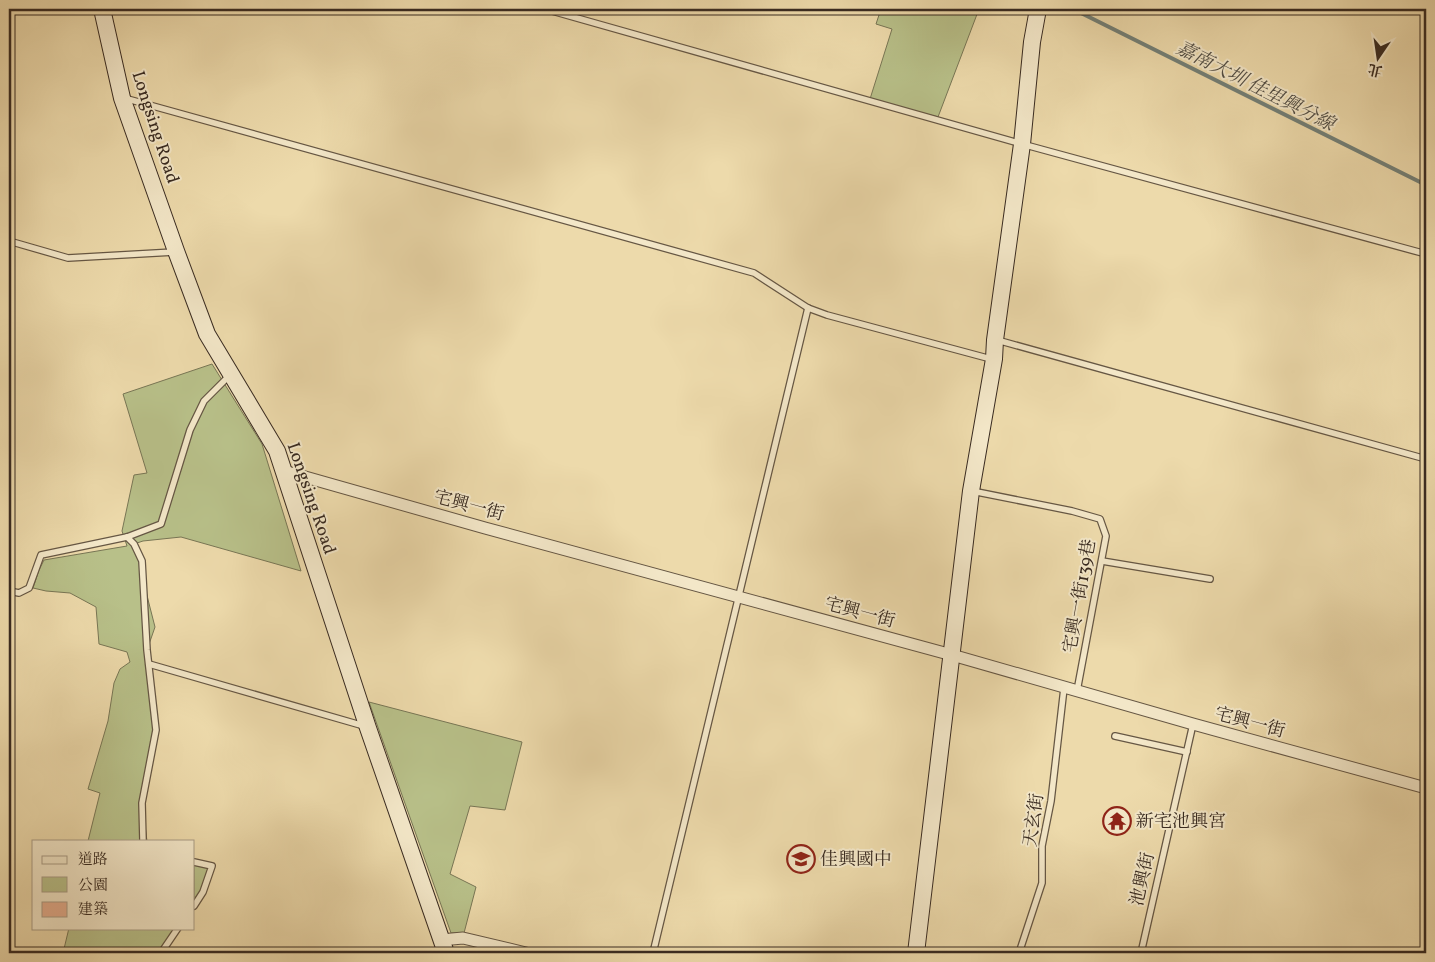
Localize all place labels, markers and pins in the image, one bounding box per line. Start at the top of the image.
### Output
temple icon: 新宅池興宮 [1102,806,1132,836]
place label: 新宅池興宮 [1136,810,1226,835]
school or university icon: 佳興國中 [786,844,816,874]
place label: 佳興國中 [820,848,892,873]

